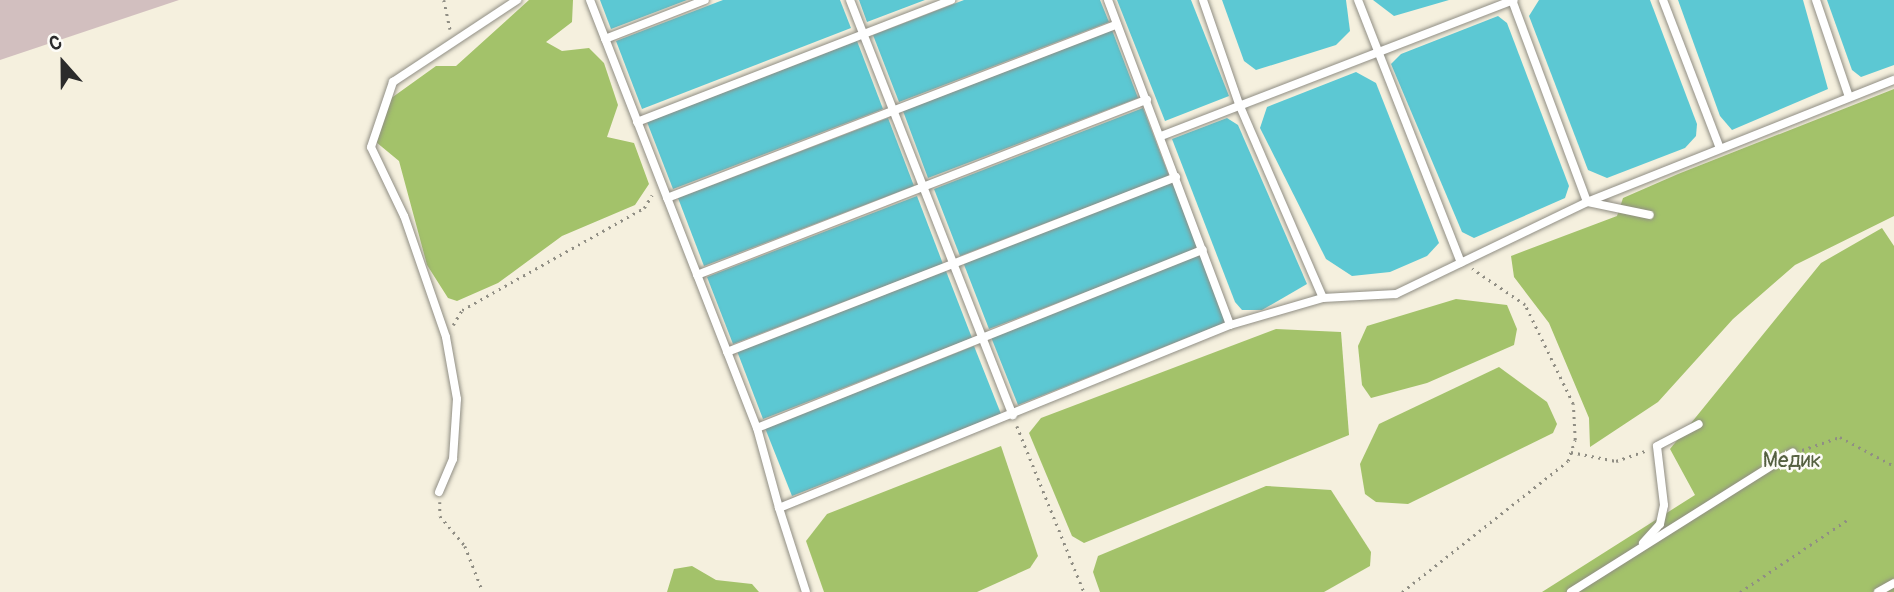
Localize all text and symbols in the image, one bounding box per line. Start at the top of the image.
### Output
north arrow [28,28,98,98]
text: С [46,30,65,57]
park label: Медик [1763,448,1821,474]

